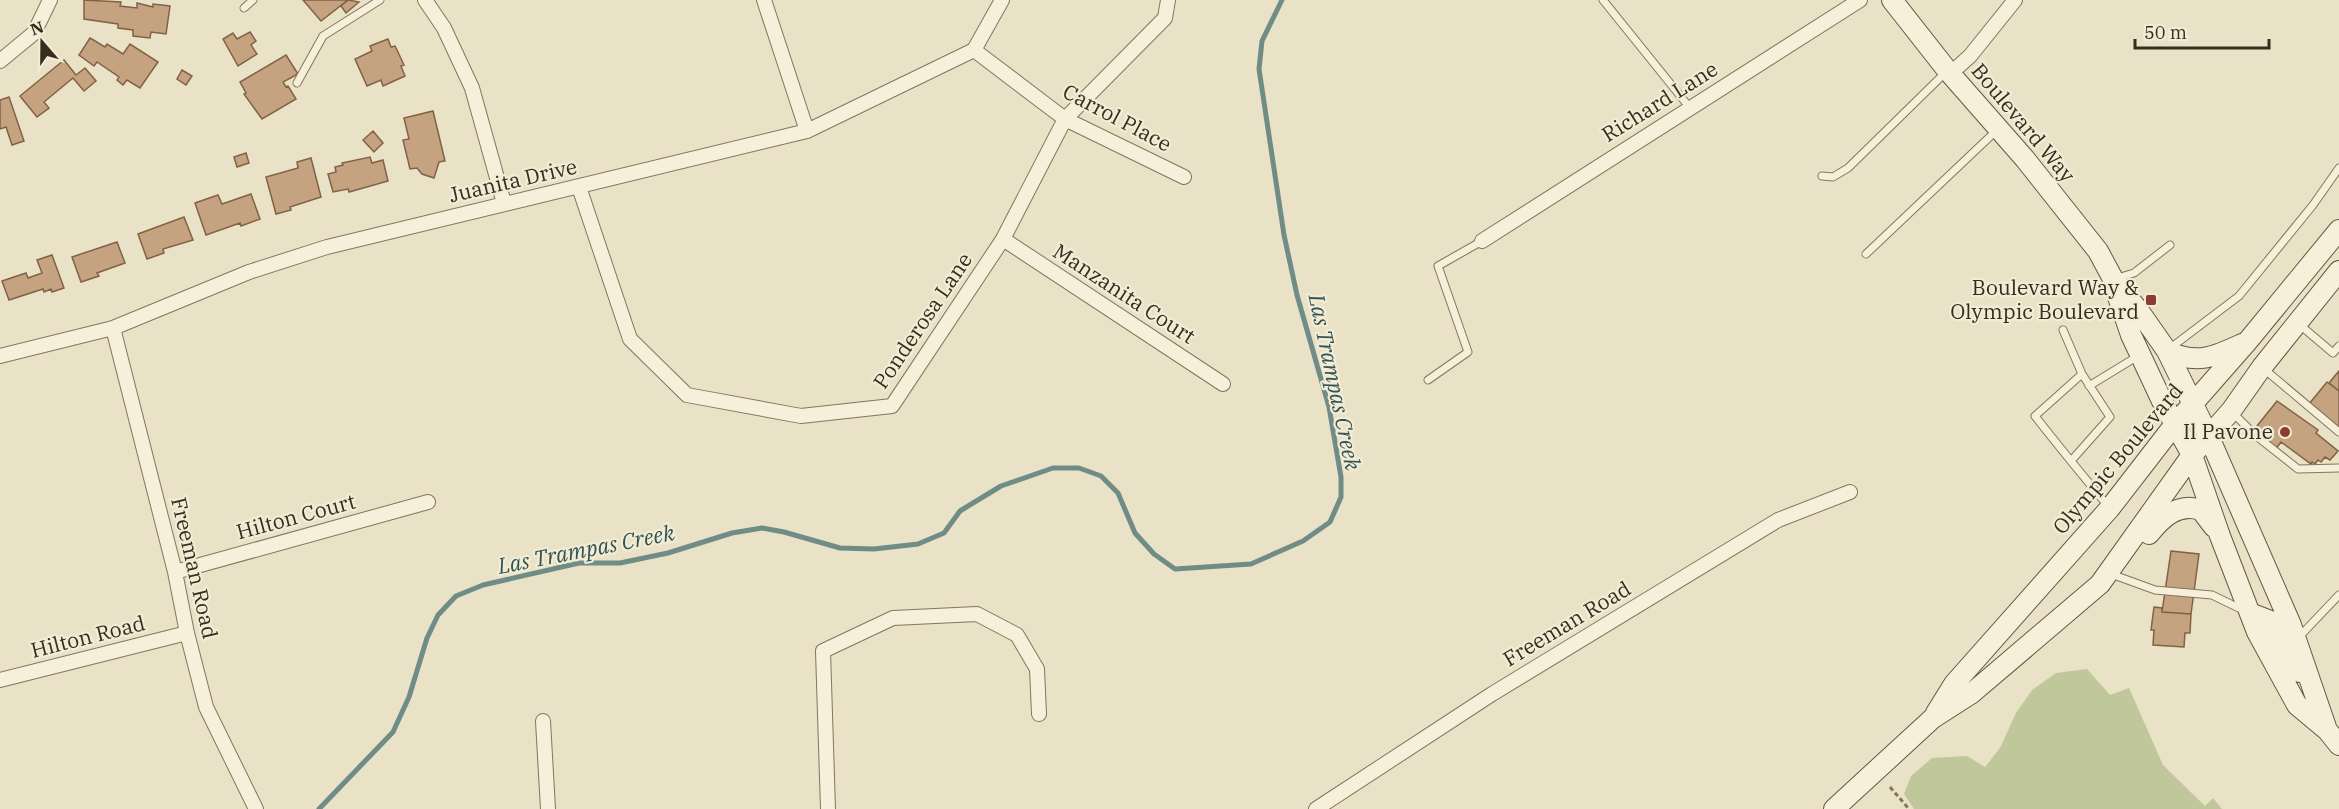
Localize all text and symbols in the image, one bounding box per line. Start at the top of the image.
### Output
north arrow [12,12,72,72]
scale bar [2135,12,2268,50]
text: N [28,16,46,39]
text: 50 m [2144,21,2187,44]
street label: Richard Lane [1596,54,1723,148]
street label: Boulevard Way [1966,57,2082,188]
street label: Carrol Place [1058,77,1177,157]
street label: Juanita Drive [446,152,580,208]
street label: Manzanita Court [1048,237,1201,350]
street label: Ponderosa Lane [866,247,978,394]
place label: Boulevard Way & Olympic Boulevard [1950,273,2139,325]
water label: Las Trampas Creek [1302,290,1368,473]
marker: Boulevard Way & Olympic Boulevard [2144,293,2158,307]
street label: Olympic Boulevard [2046,377,2189,540]
place label: Il Pavone [2183,417,2273,445]
marker: Il Pavone [2278,425,2292,439]
street label: Hilton Court [233,487,358,545]
street label: Freeman Road [165,494,225,641]
water label: Las Trampas Creek [494,517,677,580]
street label: Freeman Road [1497,574,1636,672]
street label: Hilton Road [28,608,148,664]

